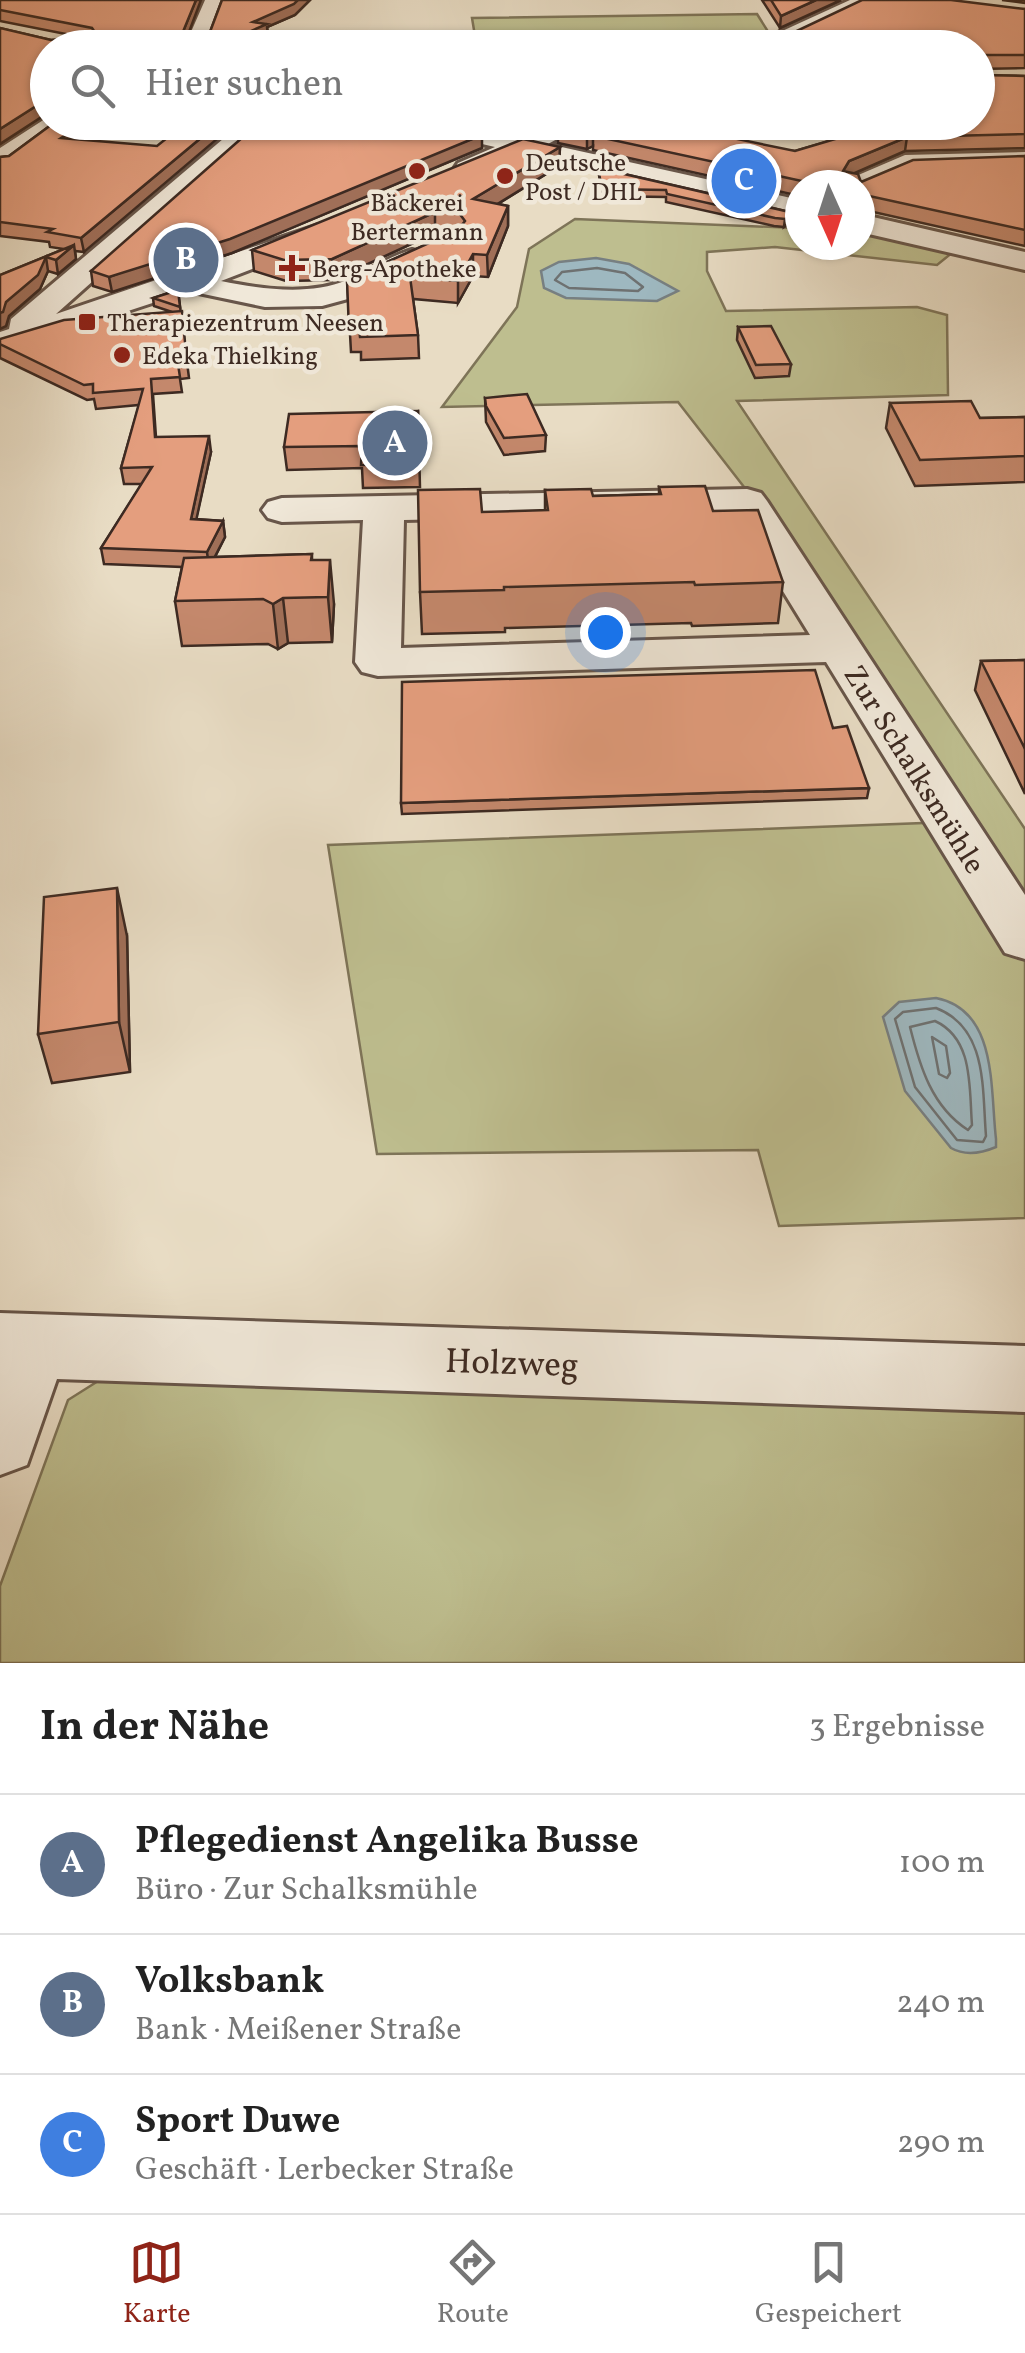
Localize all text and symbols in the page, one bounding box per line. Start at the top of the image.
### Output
search box [30,30,995,140]
icon: search [65,58,120,113]
text: Hier suchen [145,59,344,112]
pin: C [712,144,776,218]
place label: Deutsche Post / DHL [525,147,642,211]
marker: Bäckerei Bertermann [406,160,428,182]
marker: Deutsche Post / DHL [494,165,516,187]
north arrow [785,170,875,260]
place label: Bäckerei Bertermann [350,187,484,251]
pin: B [154,222,218,298]
place label: Berg-Apotheke [312,253,477,288]
marker: Berg-Apotheke [281,257,303,279]
place label: Therapiezentrum Neesen [107,307,384,342]
marker: Therapiezentrum Neesen [76,311,98,333]
place label: Edeka Thielking [142,340,318,375]
marker: Edeka Thielking [111,344,133,366]
pin: A [362,406,428,480]
your location [580,607,631,658]
street label: Zur Schalksmühle [832,658,994,883]
street label: Holzweg [444,1339,580,1391]
text: In der Nähe [40,1699,269,1758]
text: 3 Ergebnisse [809,1706,985,1750]
text: Pflegedienst Angelika Busse [135,1816,639,1869]
text: A [61,1842,84,1886]
text: 100 m [899,1842,985,1886]
text: Büro · Zur Schalksmühle [135,1869,478,1913]
text: Volksbank [135,1956,324,2009]
text: B [62,1982,83,2026]
text: 240 m [896,1982,985,2026]
text: Bank · Meißener Straße [135,2009,461,2053]
text: Sport Duwe [135,2096,340,2149]
text: C [62,2122,83,2166]
text: 290 m [897,2122,985,2166]
text: Geschäft · Lerbecker Straße [135,2149,514,2193]
tab: Karte [123,2235,191,2334]
tab: Route [437,2235,509,2334]
tab: Gespeichert [755,2235,902,2334]

